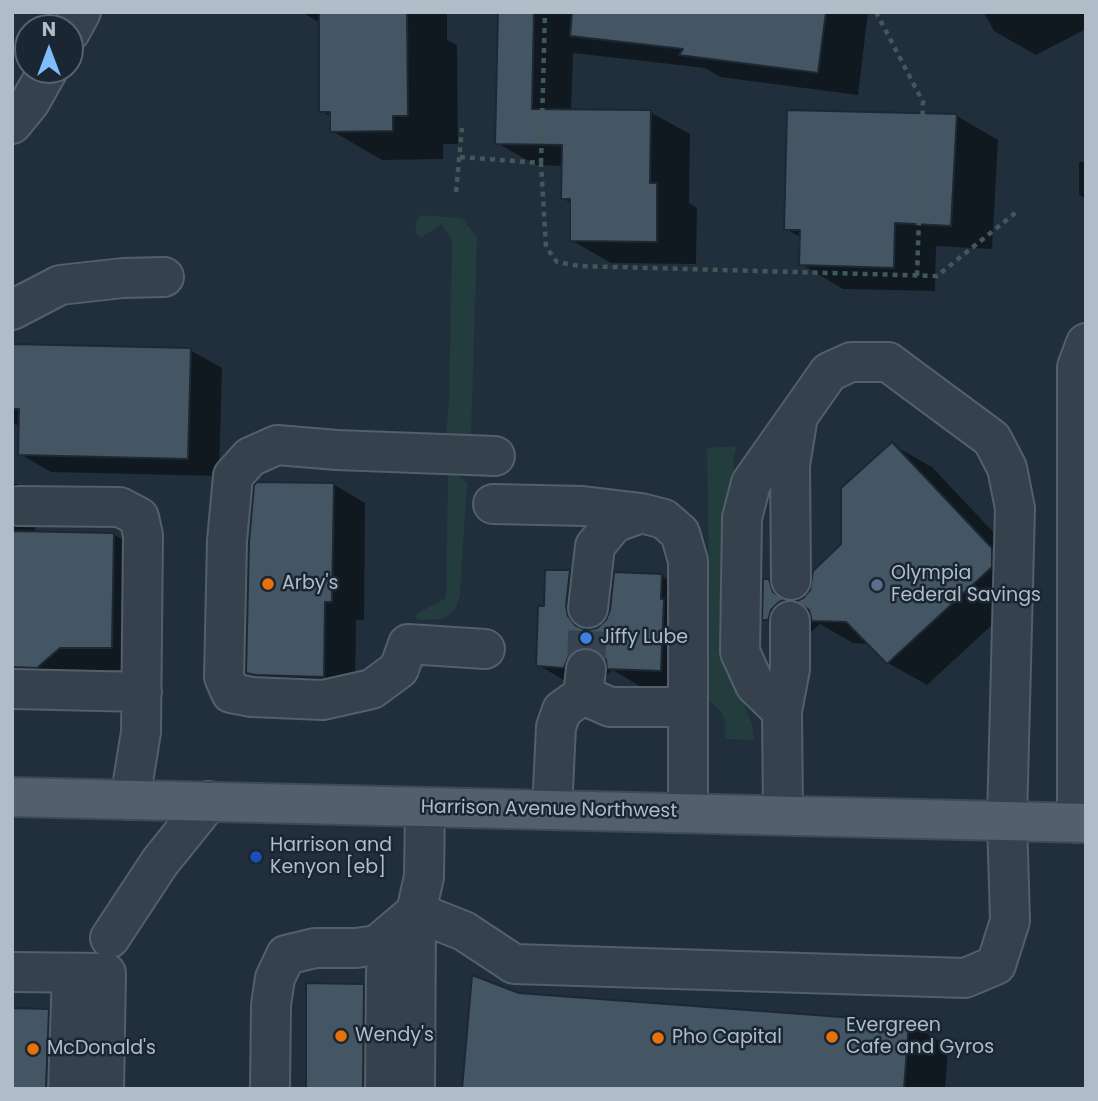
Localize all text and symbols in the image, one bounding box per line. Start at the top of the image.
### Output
north arrow [14,14,84,84]
text: N [42,16,56,43]
place label: Olympia Federal Savings [891,563,1041,607]
place label: Arby's [282,573,338,595]
marker: Arby's [260,576,276,592]
marker: Olympia Federal Savings [869,577,885,593]
place label: Jiffy Lube [600,627,688,649]
marker: Jiffy Lube [578,630,594,646]
street label: Harrison Avenue Northwest [421,796,677,824]
place label: Harrison and Kenyon [eb] [270,835,392,879]
marker: Harrison and Kenyon [eb] [248,849,264,865]
place label: Evergreen Cafe and Gyros [846,1015,994,1059]
place label: Wendy's [355,1025,434,1047]
place label: Pho Capital [672,1027,782,1049]
marker: Wendy's [333,1028,349,1044]
marker: Evergreen Cafe and Gyros [824,1029,840,1045]
marker: Pho Capital [650,1030,666,1046]
place label: McDonald's [47,1038,156,1060]
marker: McDonald's [25,1041,41,1057]

